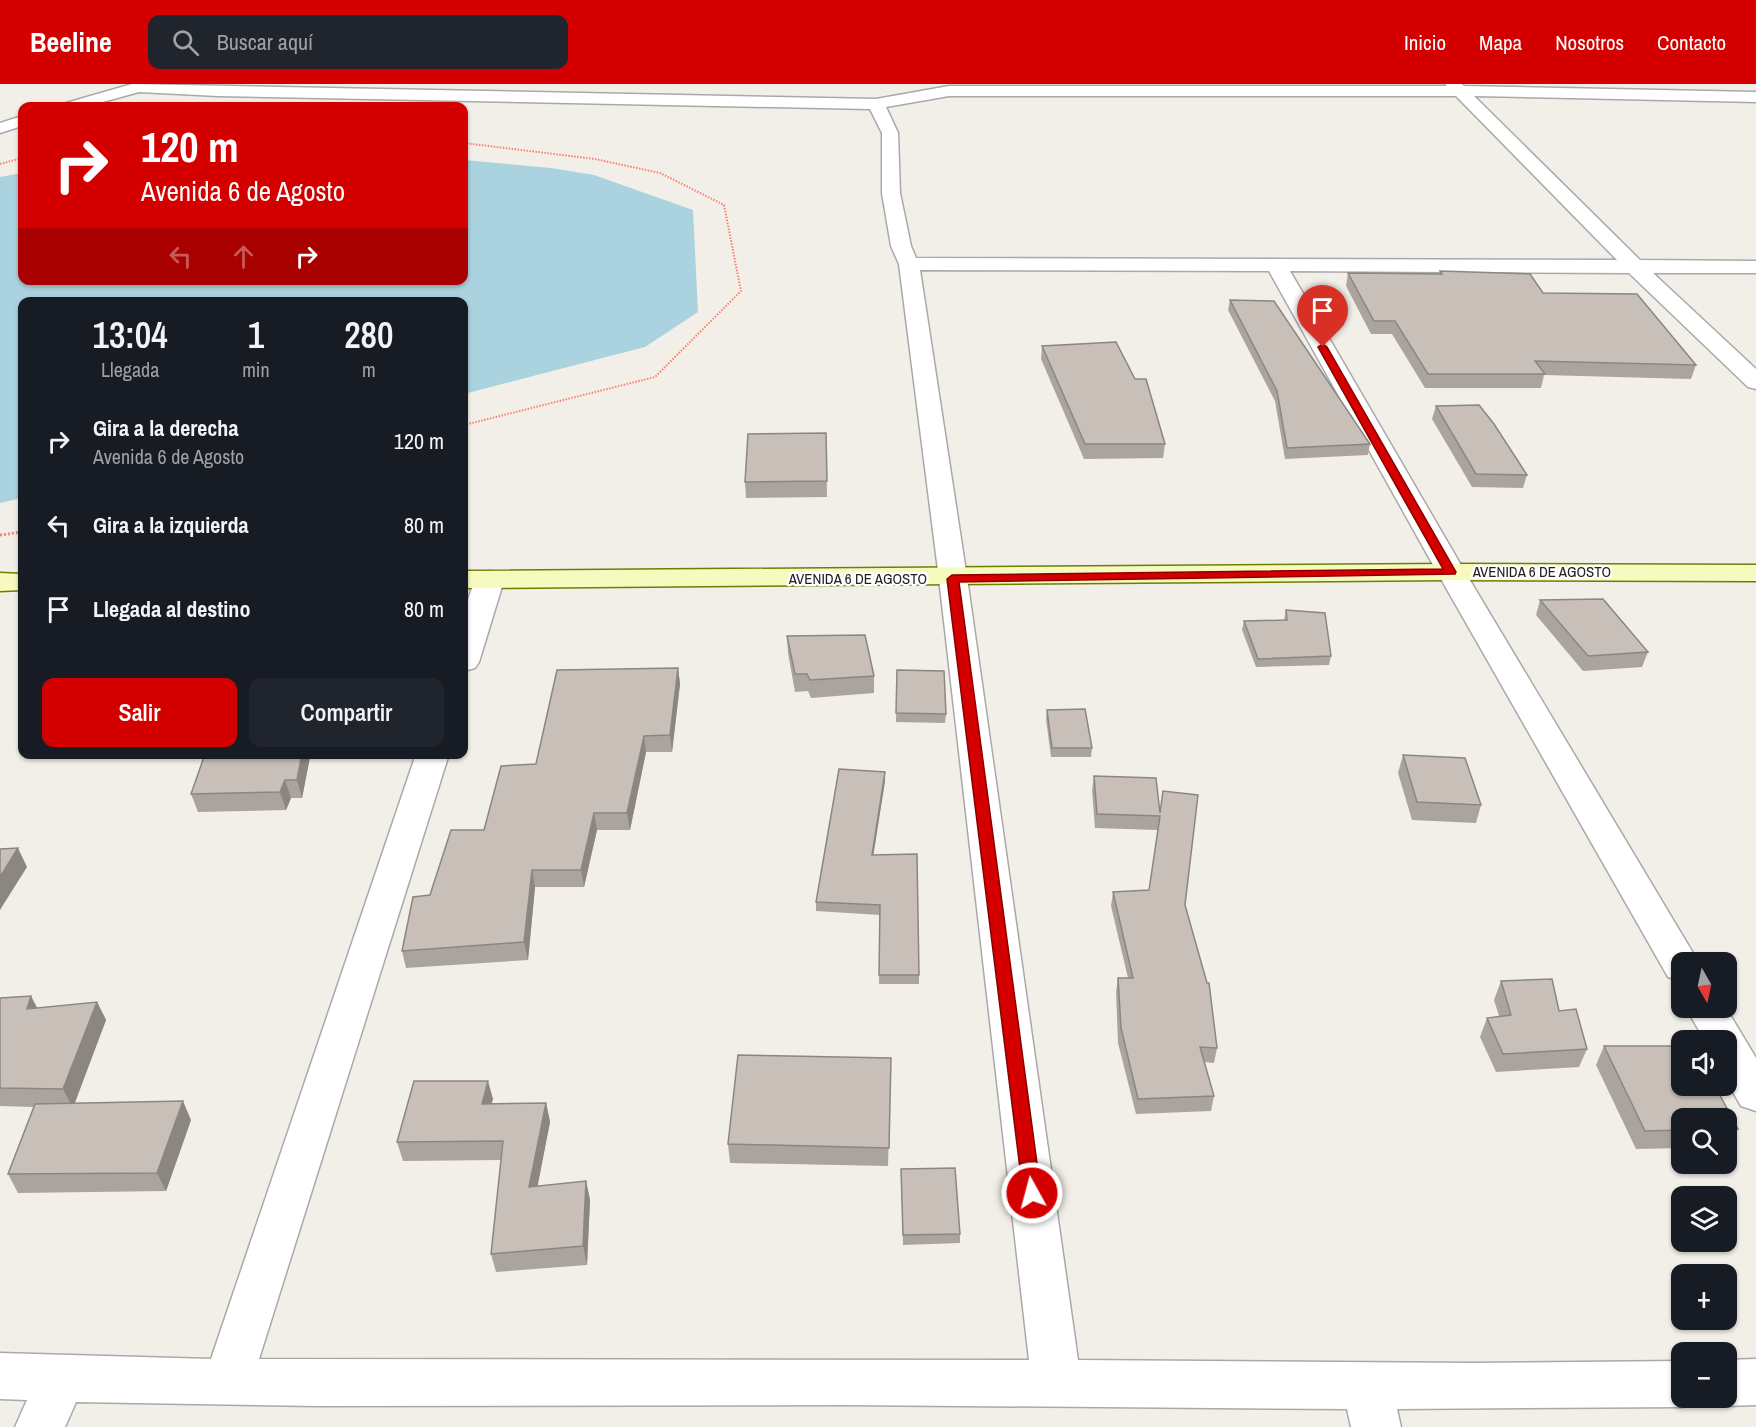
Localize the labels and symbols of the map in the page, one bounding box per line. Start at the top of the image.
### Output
pin [1297,285,1348,347]
street label: AVENIDA 6 DE AGOSTO [1472,561,1611,582]
street label: AVENIDA 6 DE AGOSTO [788,568,927,589]
north arrow [1671,952,1737,1018]
position arrow [1000,1161,1064,1225]

